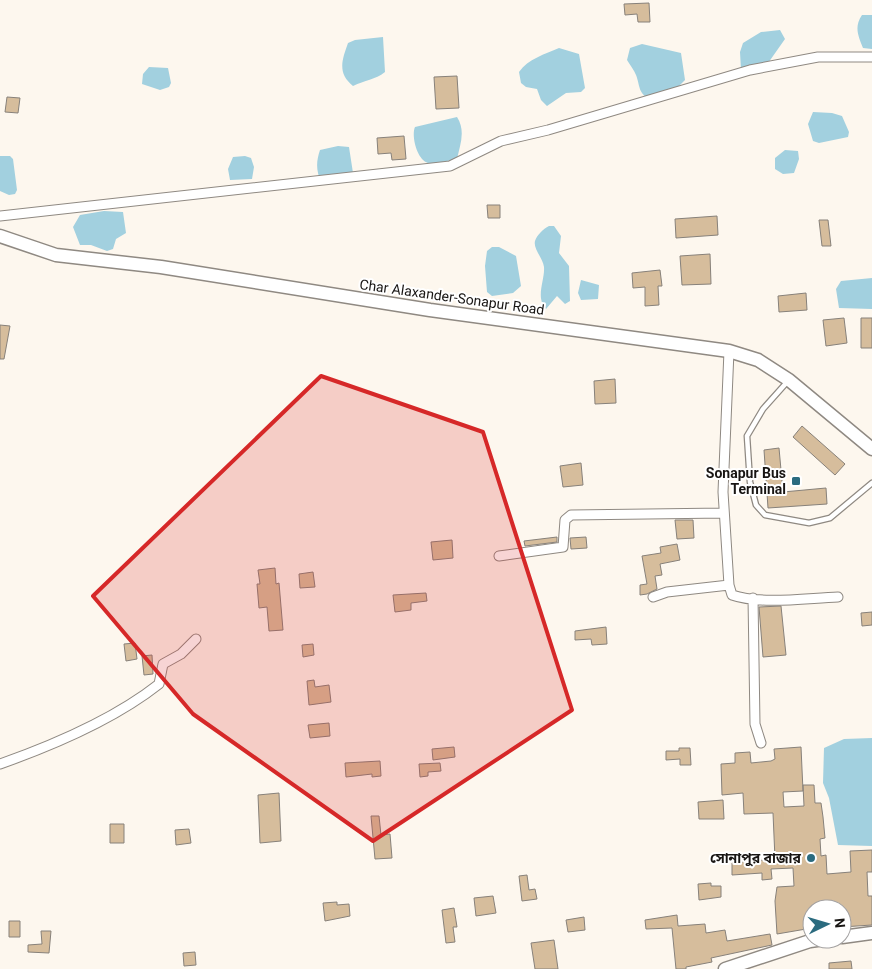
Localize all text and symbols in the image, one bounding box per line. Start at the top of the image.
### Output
street label: Char Alaxander-Sonapur Road [358,276,546,318]
place label: Sonapur Bus Terminal [706,465,786,497]
marker: Sonapur Bus Terminal [790,475,802,487]
place label: সোনাপুর বাজার [710,850,802,867]
marker: সোনাপুর বাজার [805,852,817,864]
north arrow [802,899,852,949]
text: N [832,917,848,928]

